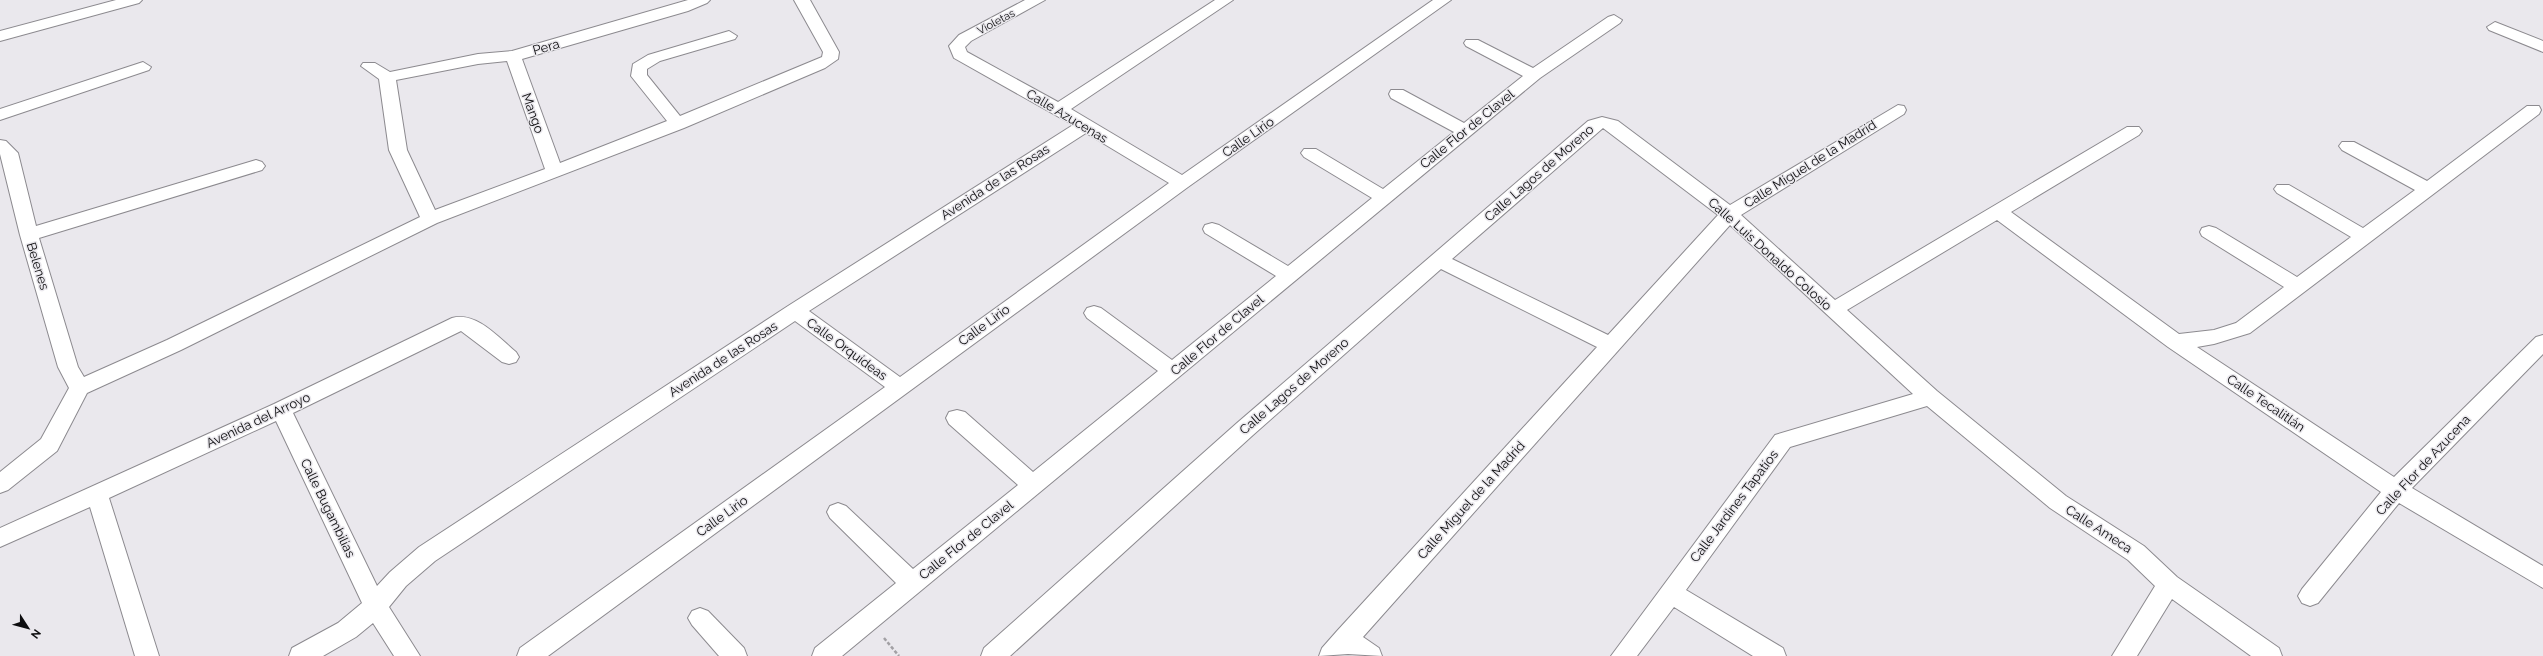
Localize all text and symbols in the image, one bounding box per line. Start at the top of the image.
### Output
street label: Violetas [975,7,1017,37]
street label: Pera [531,36,561,58]
street label: Calle Azucenas [1024,86,1110,146]
street label: Calle Flor de Clavel [1417,86,1517,172]
street label: Mango [519,91,547,135]
street label: Calle Lirio [1219,114,1277,160]
street label: Calle Miguel de la Madrid [1741,117,1879,211]
street label: Calle Lagos de Moreno [1481,121,1597,224]
street label: Avenida de las Rosas [938,141,1052,223]
street label: Calle Luis Donaldo Colosio [1705,195,1835,314]
street label: Belenes [24,240,52,292]
street label: Calle Flor de Clavel [1167,291,1267,378]
street label: Calle Lirio [955,301,1013,349]
street label: Calle Orquídeas [804,315,890,383]
street label: Avenida de las Rosas [666,318,780,400]
street label: Calle Lagos de Moreno [1236,334,1352,437]
street label: Calle Tecalitlán [2224,371,2308,435]
street label: Avenida del Arroyo [204,389,313,451]
street label: Calle Flor de Azucena [2373,412,2473,518]
street label: Calle Miguel de la Madrid [1414,438,1528,562]
street label: Calle Jardines Tapatíos [1687,447,1781,565]
street label: Calle Bugambilias [298,456,358,560]
street label: Calle Lirio [693,492,751,540]
street label: Calle Flor de Clavel [916,497,1016,583]
street label: Calle Ameca [2063,502,2135,556]
north arrow [8,608,48,648]
text: N [28,626,43,641]

